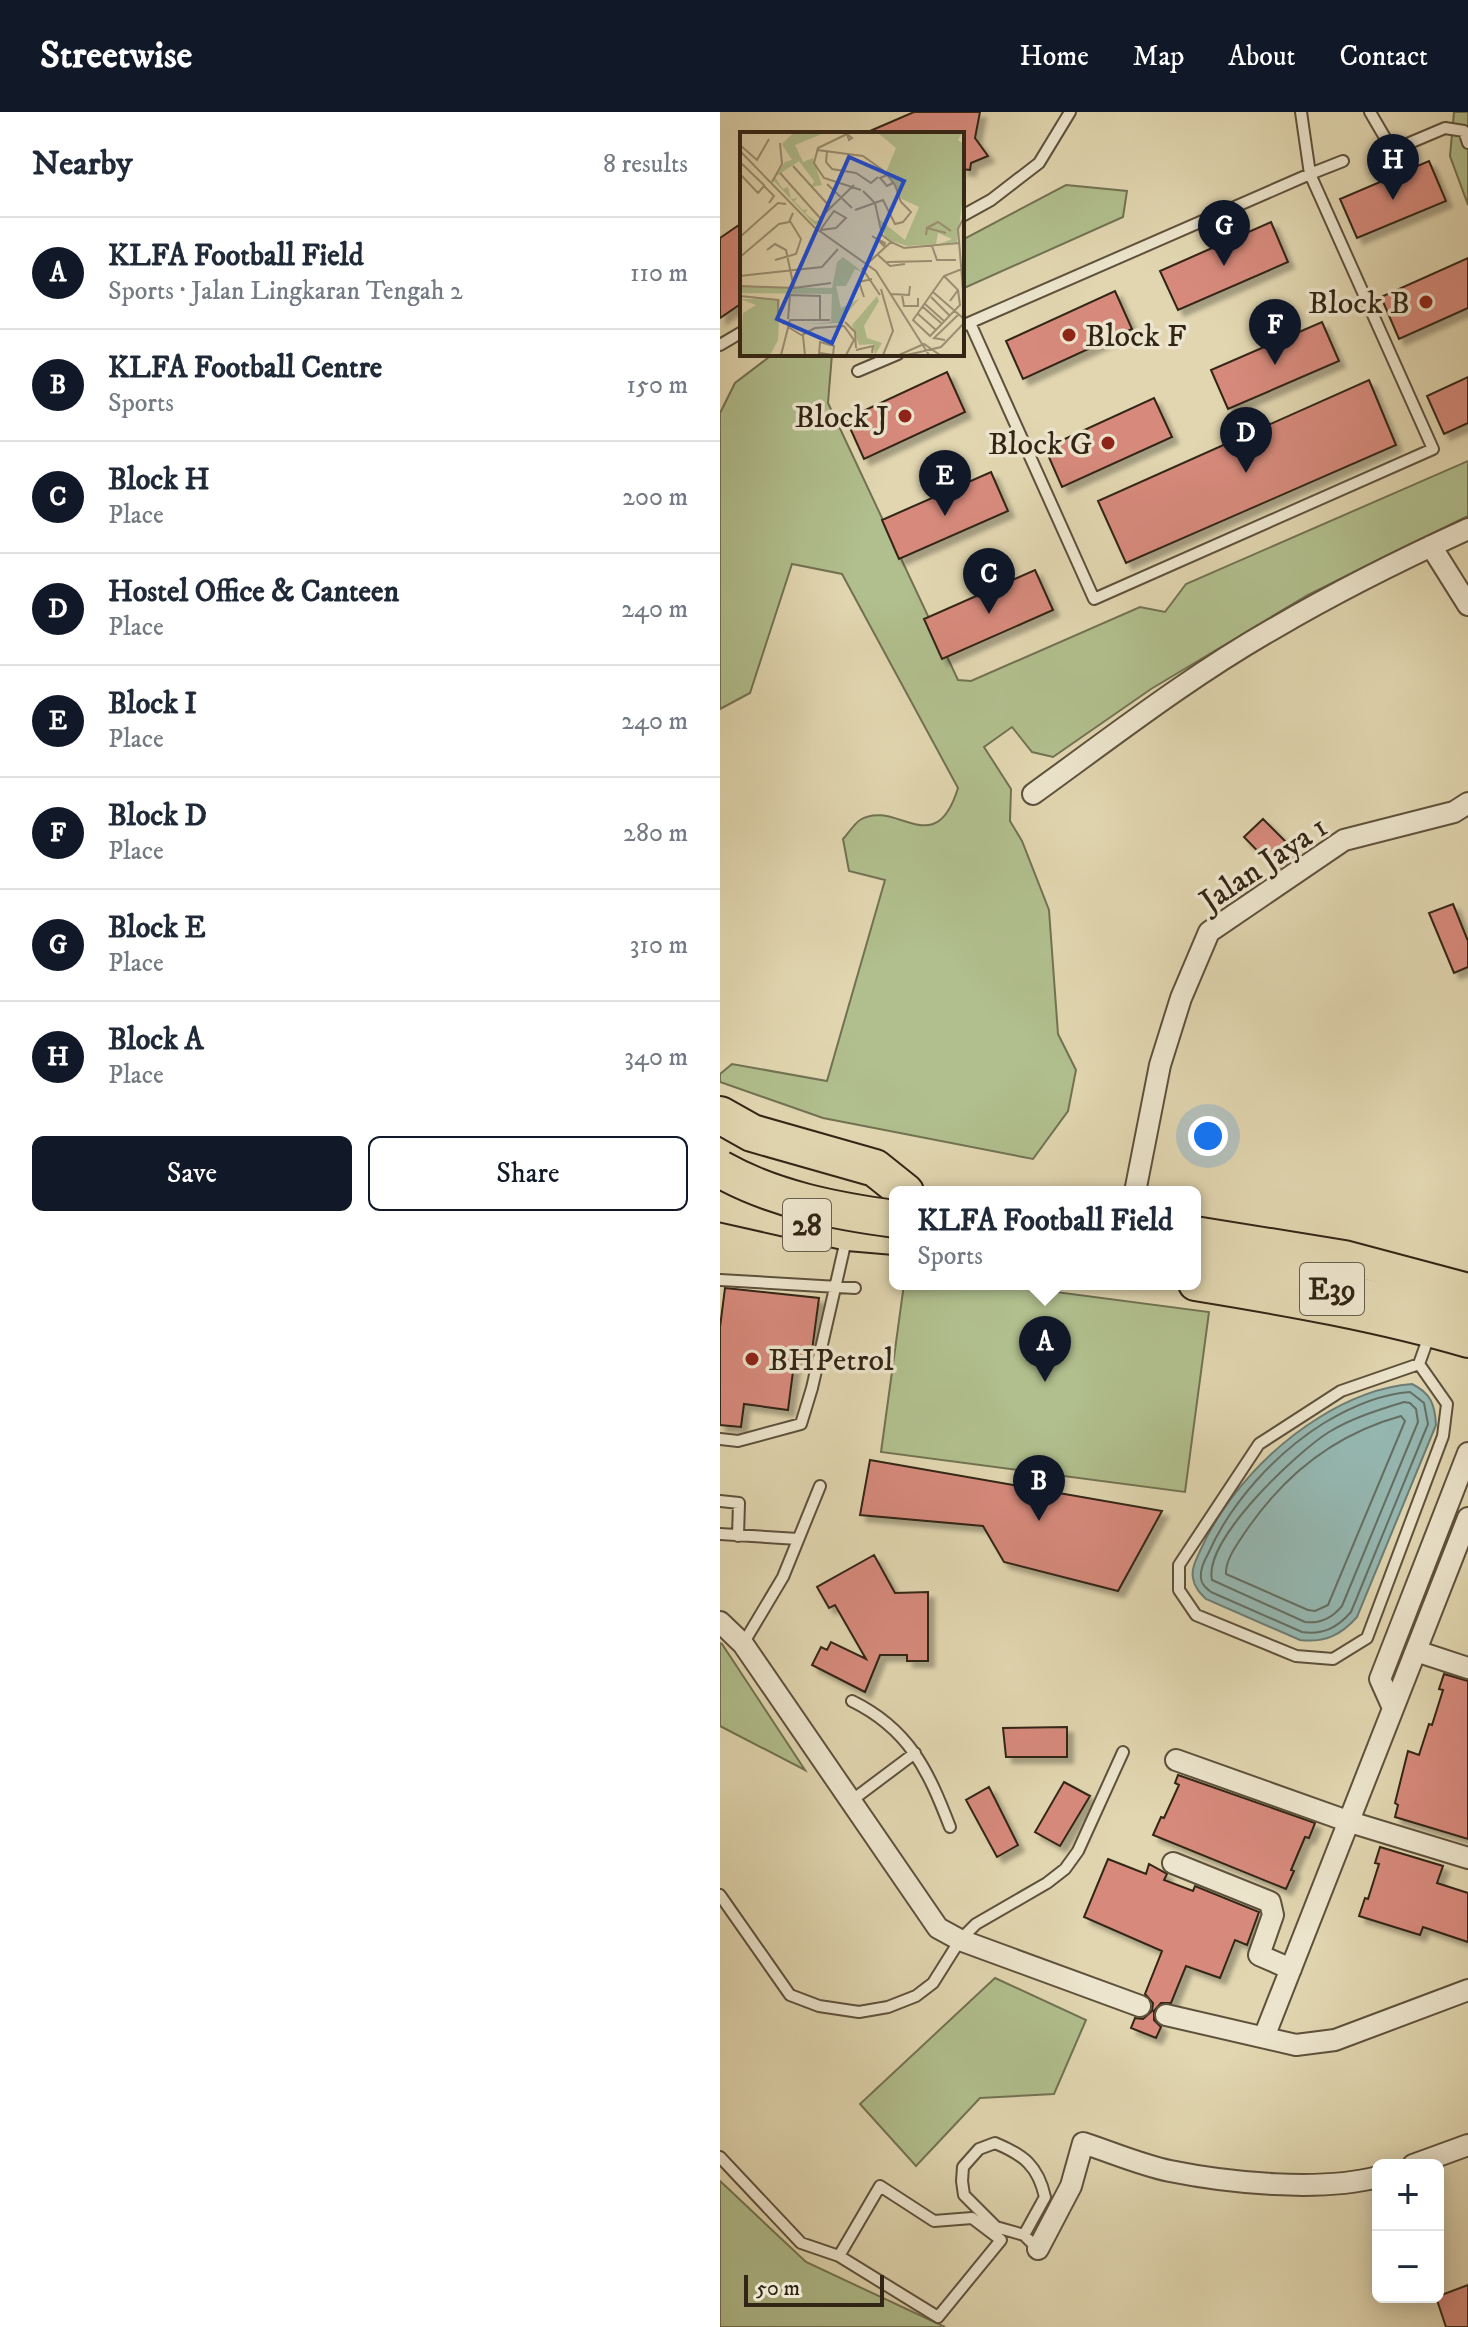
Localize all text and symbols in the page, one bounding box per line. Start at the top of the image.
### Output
text: Streetwise [40,32,192,80]
text: Home [1020,39,1089,74]
text: Map [1133,39,1184,74]
text: About [1228,39,1295,74]
text: Contact [1339,39,1428,74]
inset map [740,132,964,356]
pin: H [1367,134,1419,200]
text: Nearby [32,143,133,185]
text: 8 results [603,148,688,181]
pin: G [1198,200,1250,266]
text: KLFA Football Field [108,238,364,275]
text: A [50,257,66,290]
text: 110 m [630,257,688,290]
text: Sports · Jalan Lingkaran Tengah 2 [108,275,463,308]
place label: Block B [1308,284,1410,324]
marker: Block B [1417,293,1435,311]
pin: F [1249,299,1301,365]
place label: Block F [1085,317,1187,357]
marker: Block F [1060,326,1078,344]
text: KLFA Football Centre [108,350,382,387]
text: B [50,369,66,402]
text: 150 m [627,369,688,402]
text: Sports [108,387,174,420]
place label: Block J [794,398,889,438]
marker: Block J [896,407,914,425]
pin: D [1220,407,1272,473]
place label: Block G [988,425,1092,465]
marker: Block G [1099,434,1117,452]
pin: E [919,450,971,516]
text: Block H [108,462,210,499]
text: C [49,481,67,514]
text: 200 m [622,481,688,514]
text: Place [108,499,164,532]
pin: C [963,548,1015,614]
text: Hostel Office & Canteen [108,574,399,611]
text: D [48,593,68,626]
text: 240 m [621,593,688,626]
text: Place [108,611,164,644]
text: Block I [108,686,197,723]
text: E [49,705,67,738]
text: 240 m [621,705,688,738]
text: Place [108,723,164,756]
text: Block D [108,798,207,835]
street label: Jalan Jaya 1 [1190,807,1336,924]
text: F [50,817,66,850]
text: 280 m [623,817,688,850]
text: Place [108,835,164,868]
text: Block E [108,910,206,947]
text: G [49,929,67,962]
text: 310 m [630,929,688,962]
text: Place [108,947,164,980]
text: Block A [108,1022,204,1059]
text: H [47,1041,69,1074]
text: 340 m [624,1041,688,1074]
text: Place [108,1059,164,1092]
your location [1188,1116,1228,1156]
button: Save [32,1136,352,1211]
button: Share [368,1136,688,1211]
popup [889,1186,1201,1290]
road number: 28 [783,1199,831,1251]
text: KLFA Football Field [917,1203,1173,1240]
text: Sports [917,1240,983,1273]
road number: E39 [1300,1263,1364,1315]
pin: A [1019,1316,1071,1382]
place label: BHPetrol [768,1341,894,1381]
marker: BHPetrol [743,1350,761,1368]
pin: B [1013,1455,1065,1521]
map controls [1372,2159,1444,2303]
button: + [1372,2159,1444,2231]
button: − [1372,2231,1444,2303]
scale bar [744,2271,884,2307]
text: 50 m [756,2275,800,2302]

